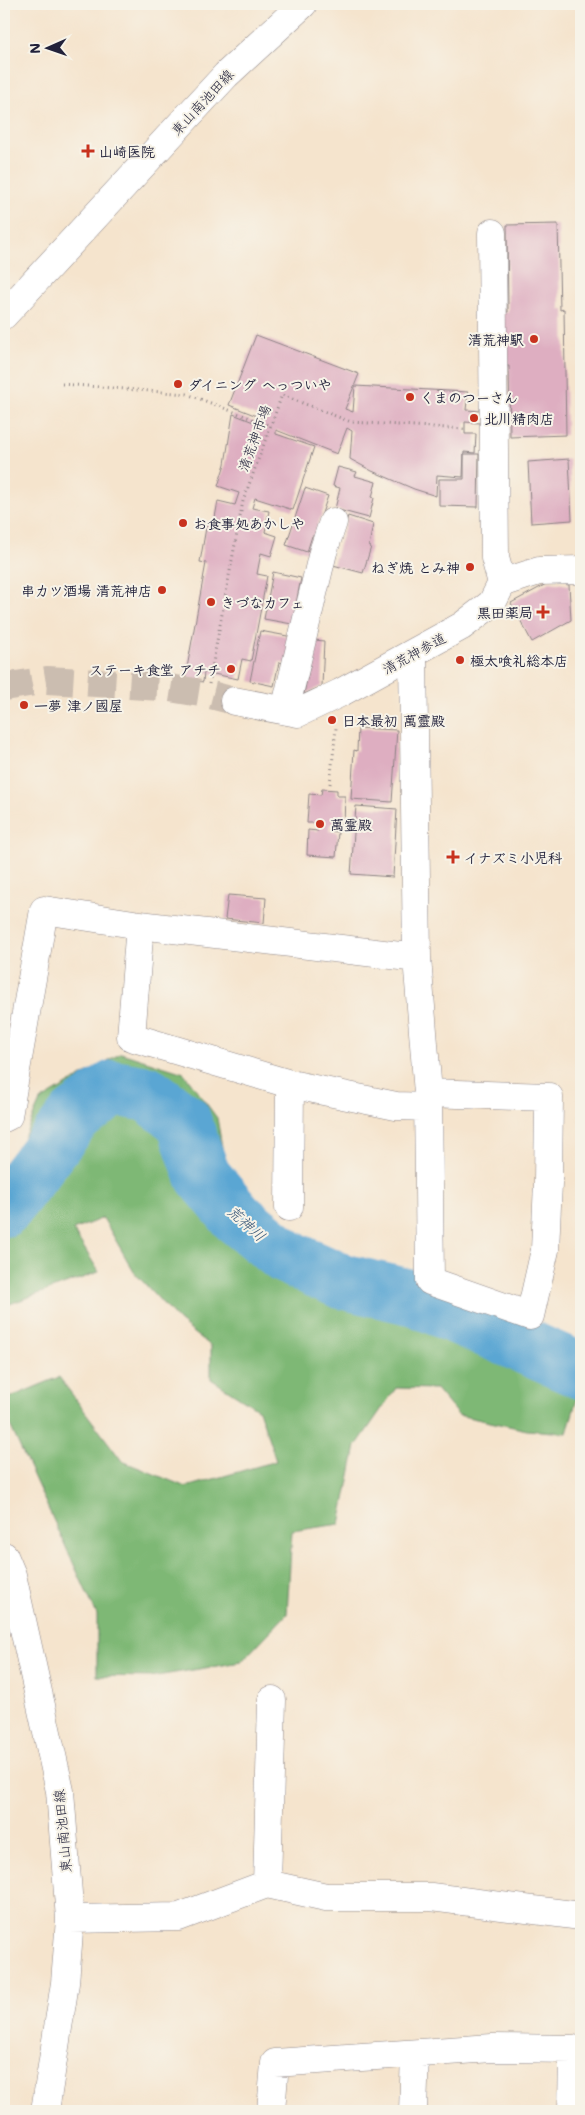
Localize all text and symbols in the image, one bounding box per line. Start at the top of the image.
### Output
north arrow [22,22,72,72]
text: N [25,43,44,54]
street label: 東山南池田線 [166,65,238,139]
place label: 山崎医院 [99,142,155,161]
marker: 山崎医院 [81,144,95,158]
place label: 清荒神駅 [468,330,524,349]
marker: 清荒神駅 [528,333,540,345]
place label: ダイニング へっついや [188,375,332,394]
marker: ダイニング へっついや [172,378,184,390]
place label: くまのつーさん [420,388,518,407]
marker: くまのつーさん [404,391,416,403]
street label: 清荒神市場 [233,402,275,474]
place label: 北川精肉店 [484,409,554,428]
marker: 北川精肉店 [468,412,480,424]
place label: お食事処あかしや [193,514,305,533]
marker: お食事処あかしや [177,517,189,529]
place label: ねぎ焼 とみ神 [371,558,460,577]
marker: ねぎ焼 とみ神 [464,561,476,573]
place label: 串カツ酒場 清荒神店 [21,581,152,600]
marker: 串カツ酒場 清荒神店 [156,584,168,596]
place label: きづなカフェ [221,593,304,612]
marker: きづなカフェ [205,596,217,608]
place label: 黒田薬局 [477,603,533,622]
marker: 黒田薬局 [537,606,549,618]
street label: 清荒神参道 [379,628,449,678]
place label: 極太喰礼総本店 [470,651,568,670]
marker: 極太喰礼総本店 [454,654,466,666]
place label: ステーキ食堂 アチチ [89,660,221,679]
marker: ステーキ食堂 アチチ [225,663,237,675]
place label: 一夢 津ノ國屋 [34,696,123,715]
marker: 一夢 津ノ國屋 [18,699,30,711]
place label: 日本最初 萬靈殿 [342,711,445,730]
marker: 日本最初 萬靈殿 [326,714,338,726]
place label: 萬霊殿 [330,815,372,834]
marker: 萬霊殿 [314,818,326,830]
place label: イナズミ小児科 [464,848,563,867]
marker: イナズミ小児科 [446,850,460,864]
water label: 荒神川 [224,1201,270,1245]
street label: 東山南池田線 [49,1788,75,1874]

